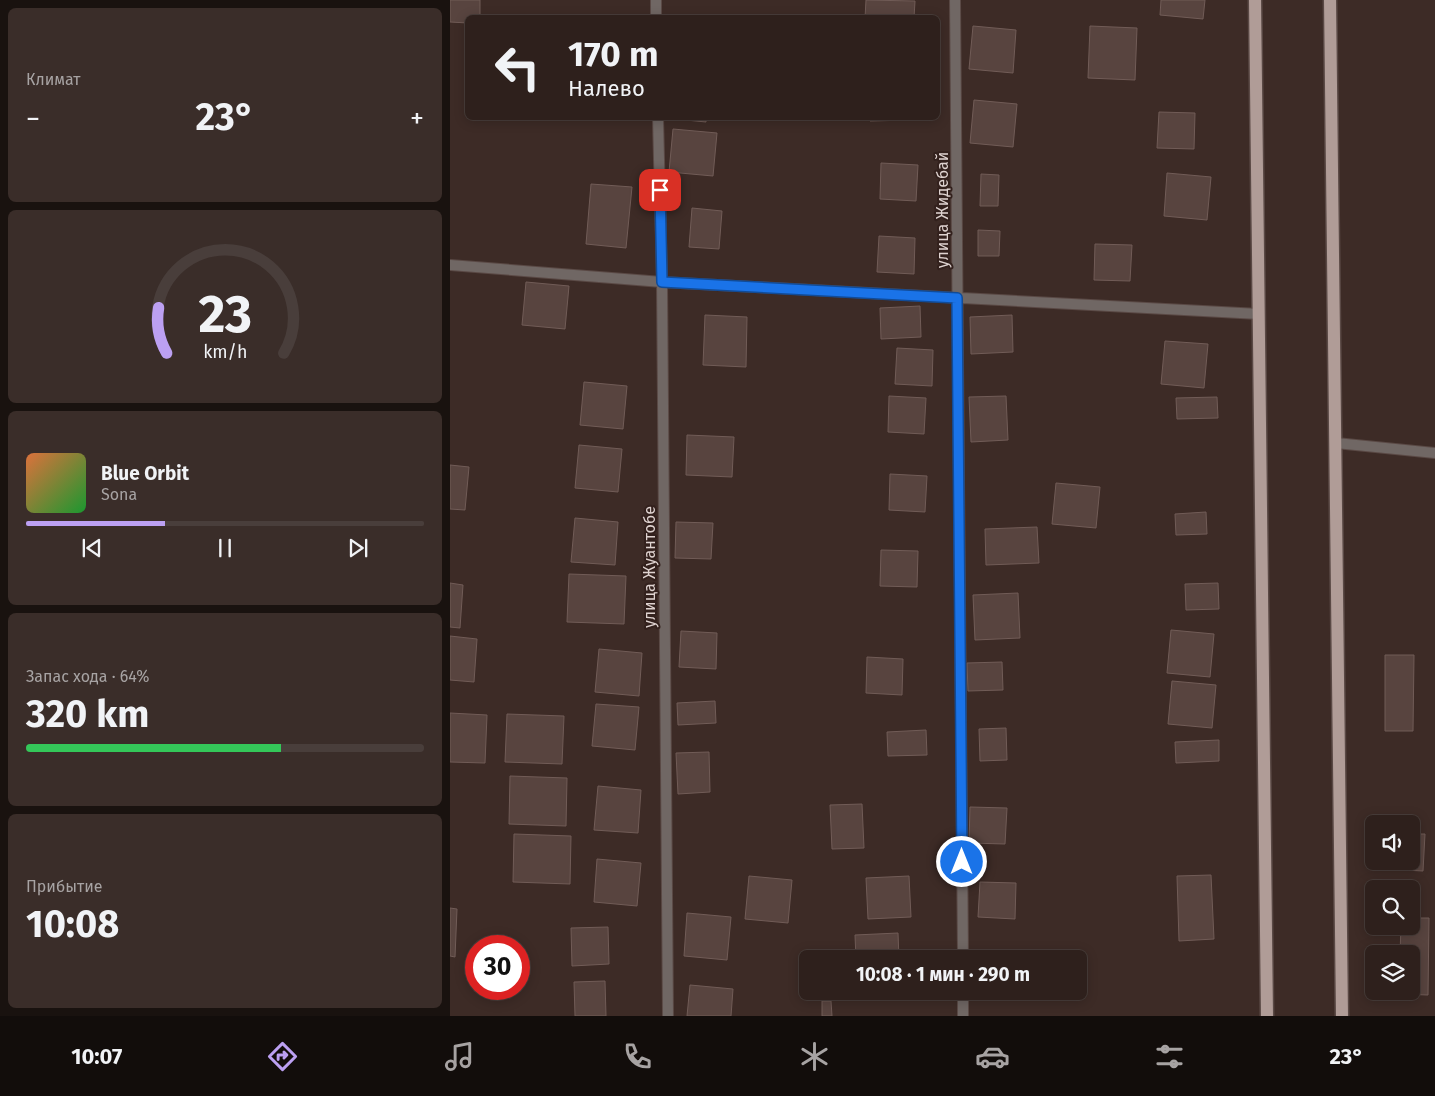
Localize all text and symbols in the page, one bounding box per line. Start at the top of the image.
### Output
text: 170 m [568,33,659,75]
icon: left [485,35,550,100]
text: Климат [26,70,81,89]
text: Налево [568,75,645,102]
text: 23° [196,94,255,140]
text: − [26,102,40,135]
text: + [410,102,424,135]
street label: улица Жидебай [933,152,952,268]
pin [639,169,681,211]
icon: arrive [646,176,674,204]
text: 23 [198,283,252,346]
text: km/h [203,341,247,363]
text: Blue Orbit [101,462,189,485]
text: Sona [101,485,137,504]
street label: улица Жуантобе [640,506,659,628]
icon: previous [78,534,106,562]
icon: pause [211,534,239,562]
icon: next [344,534,372,562]
text: Запас хода · 64% [26,667,149,686]
text: 320 km [26,691,149,737]
map controls [1365,815,1420,1000]
button: sound [1365,815,1420,870]
position arrow [935,835,987,887]
text: Прибытие [26,877,102,896]
button: search [1365,880,1420,935]
text: 10:08 [26,901,119,947]
speed limit sign: 30 [465,935,530,1000]
button: layers [1365,945,1420,1000]
text: 10:08 · 1 мин · 290 m [856,963,1030,986]
icon: directions [265,1039,300,1074]
icon: music [442,1039,477,1074]
icon: phone [620,1039,655,1074]
icon: climate [797,1039,832,1074]
icon: car [975,1039,1010,1074]
icon: filters [1152,1039,1187,1074]
text: 10:07 [71,1043,122,1070]
text: 23° [1329,1043,1364,1070]

